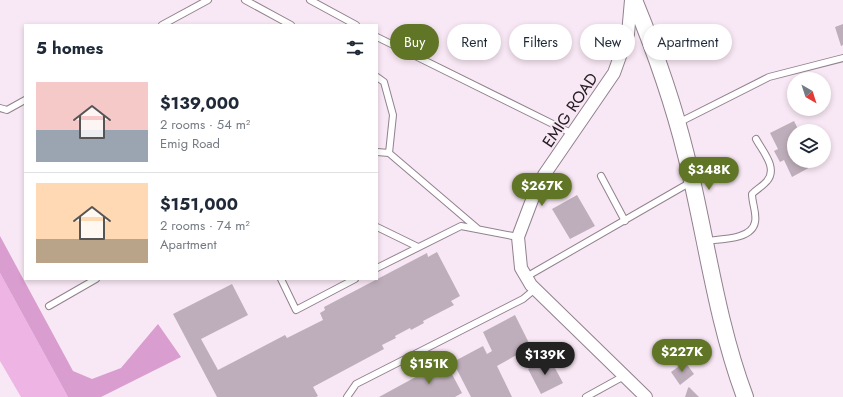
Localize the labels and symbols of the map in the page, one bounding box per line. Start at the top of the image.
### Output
street label: EMIG ROAD [537,68,603,152]
north arrow [787,72,831,116]
pin: $348K [681,157,737,191]
pin: $267K [514,173,570,207]
pin: $227K [654,339,710,373]
pin: $139K [517,342,573,376]
pin: $151K [401,351,457,385]

